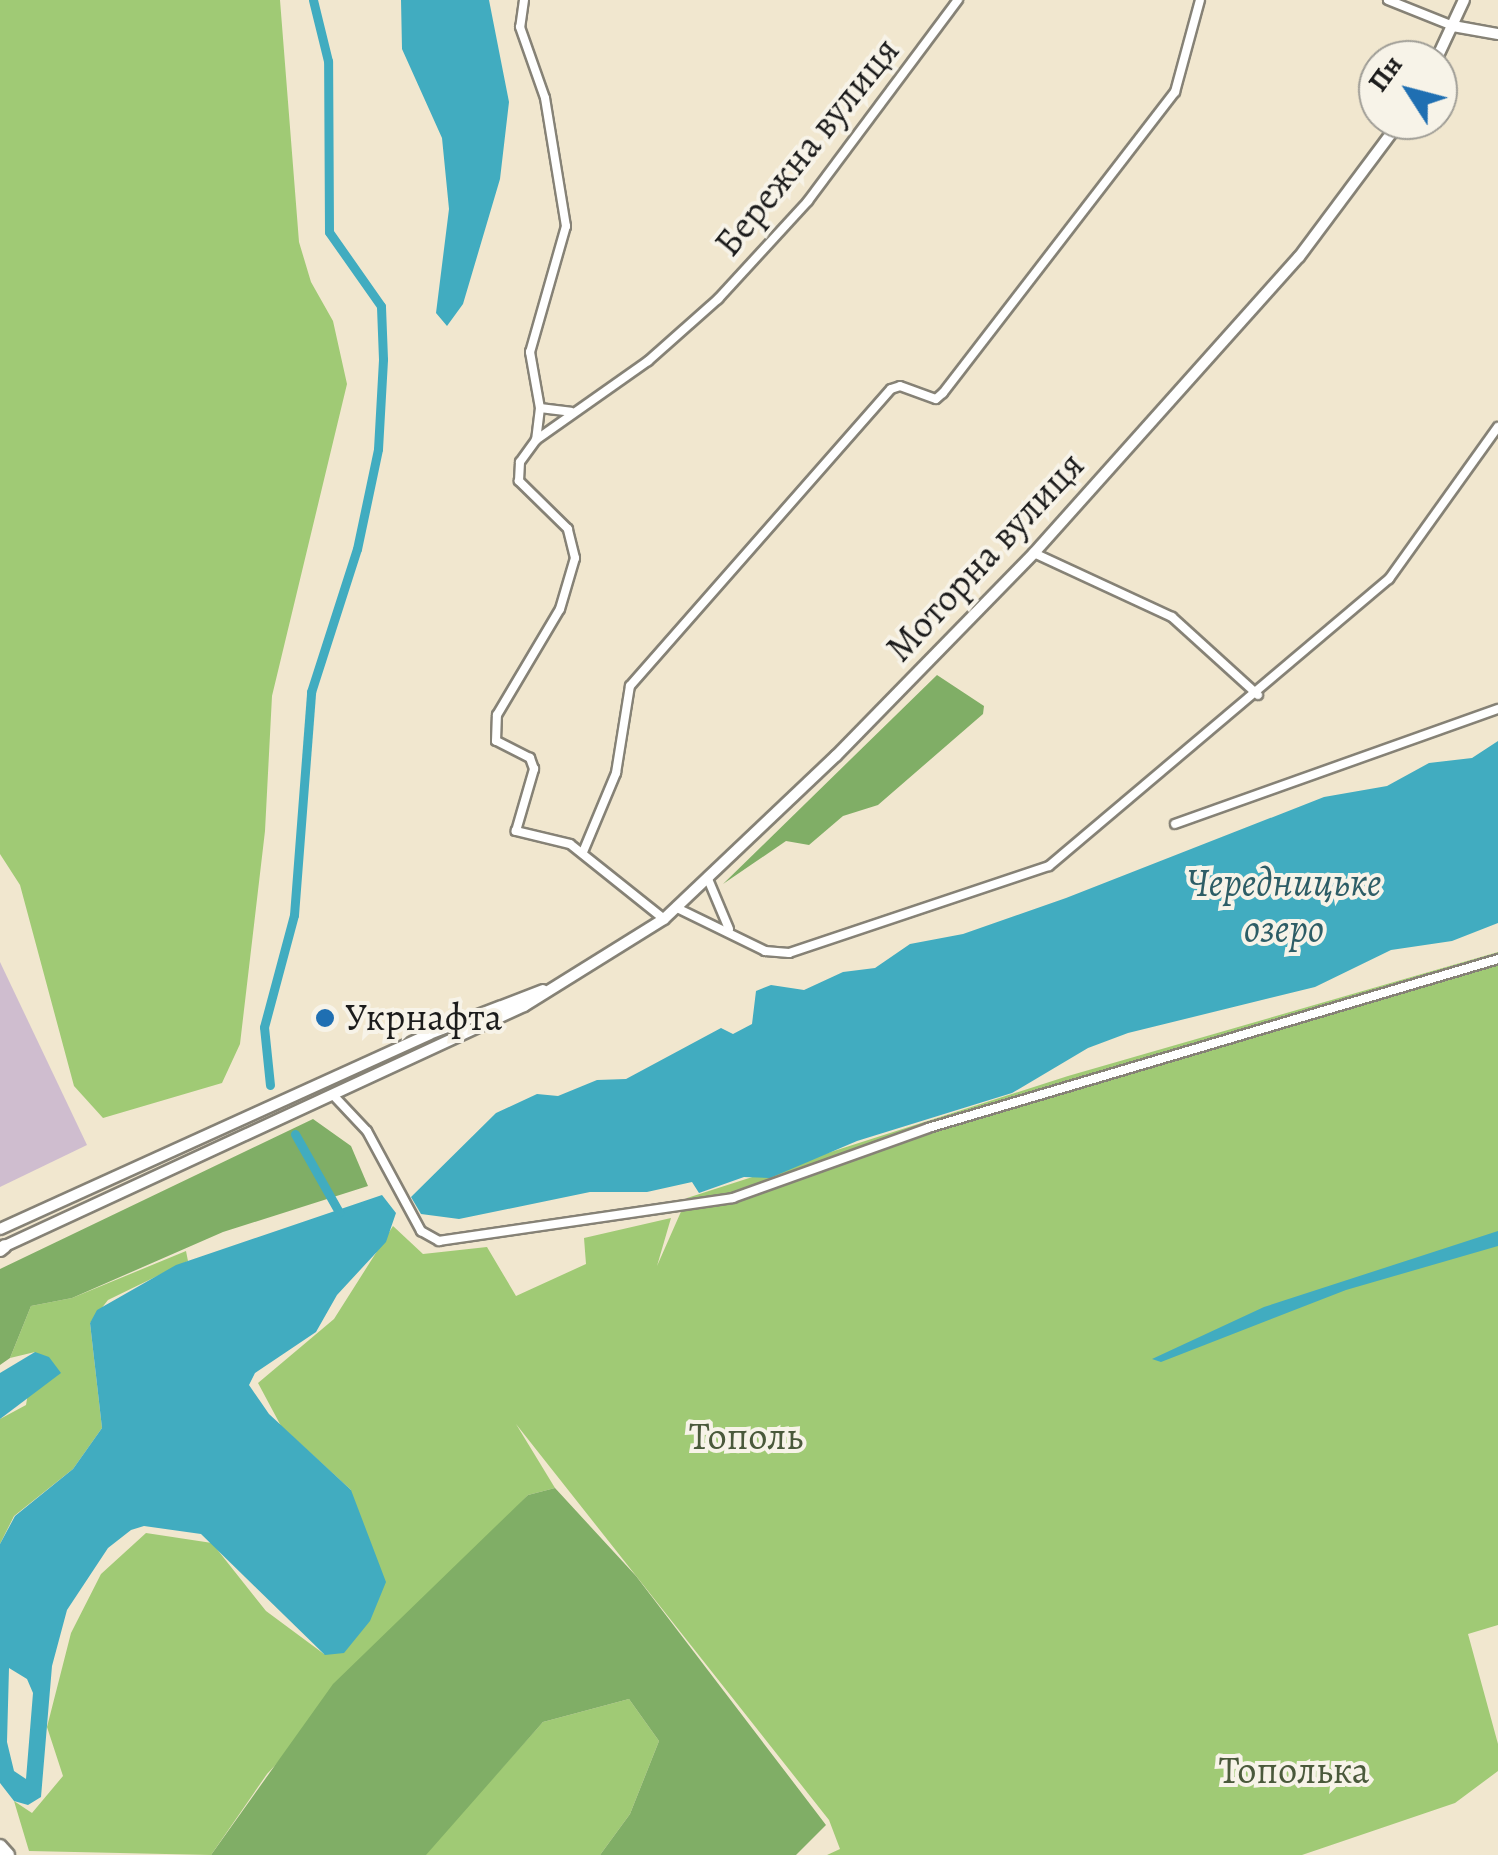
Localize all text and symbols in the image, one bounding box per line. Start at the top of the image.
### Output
street label: Бережна вулиця [705,28,909,266]
north arrow [1358,40,1458,140]
text: Пн [1359,48,1411,100]
street label: Моторна вулиця [876,443,1094,671]
water label: Чередницьке озеро [1186,859,1382,953]
place label: Укрнафта [345,995,502,1041]
marker: Укрнафта [314,1007,336,1029]
park label: Тополь [689,1414,803,1460]
park label: Тополька [1219,1748,1369,1794]

